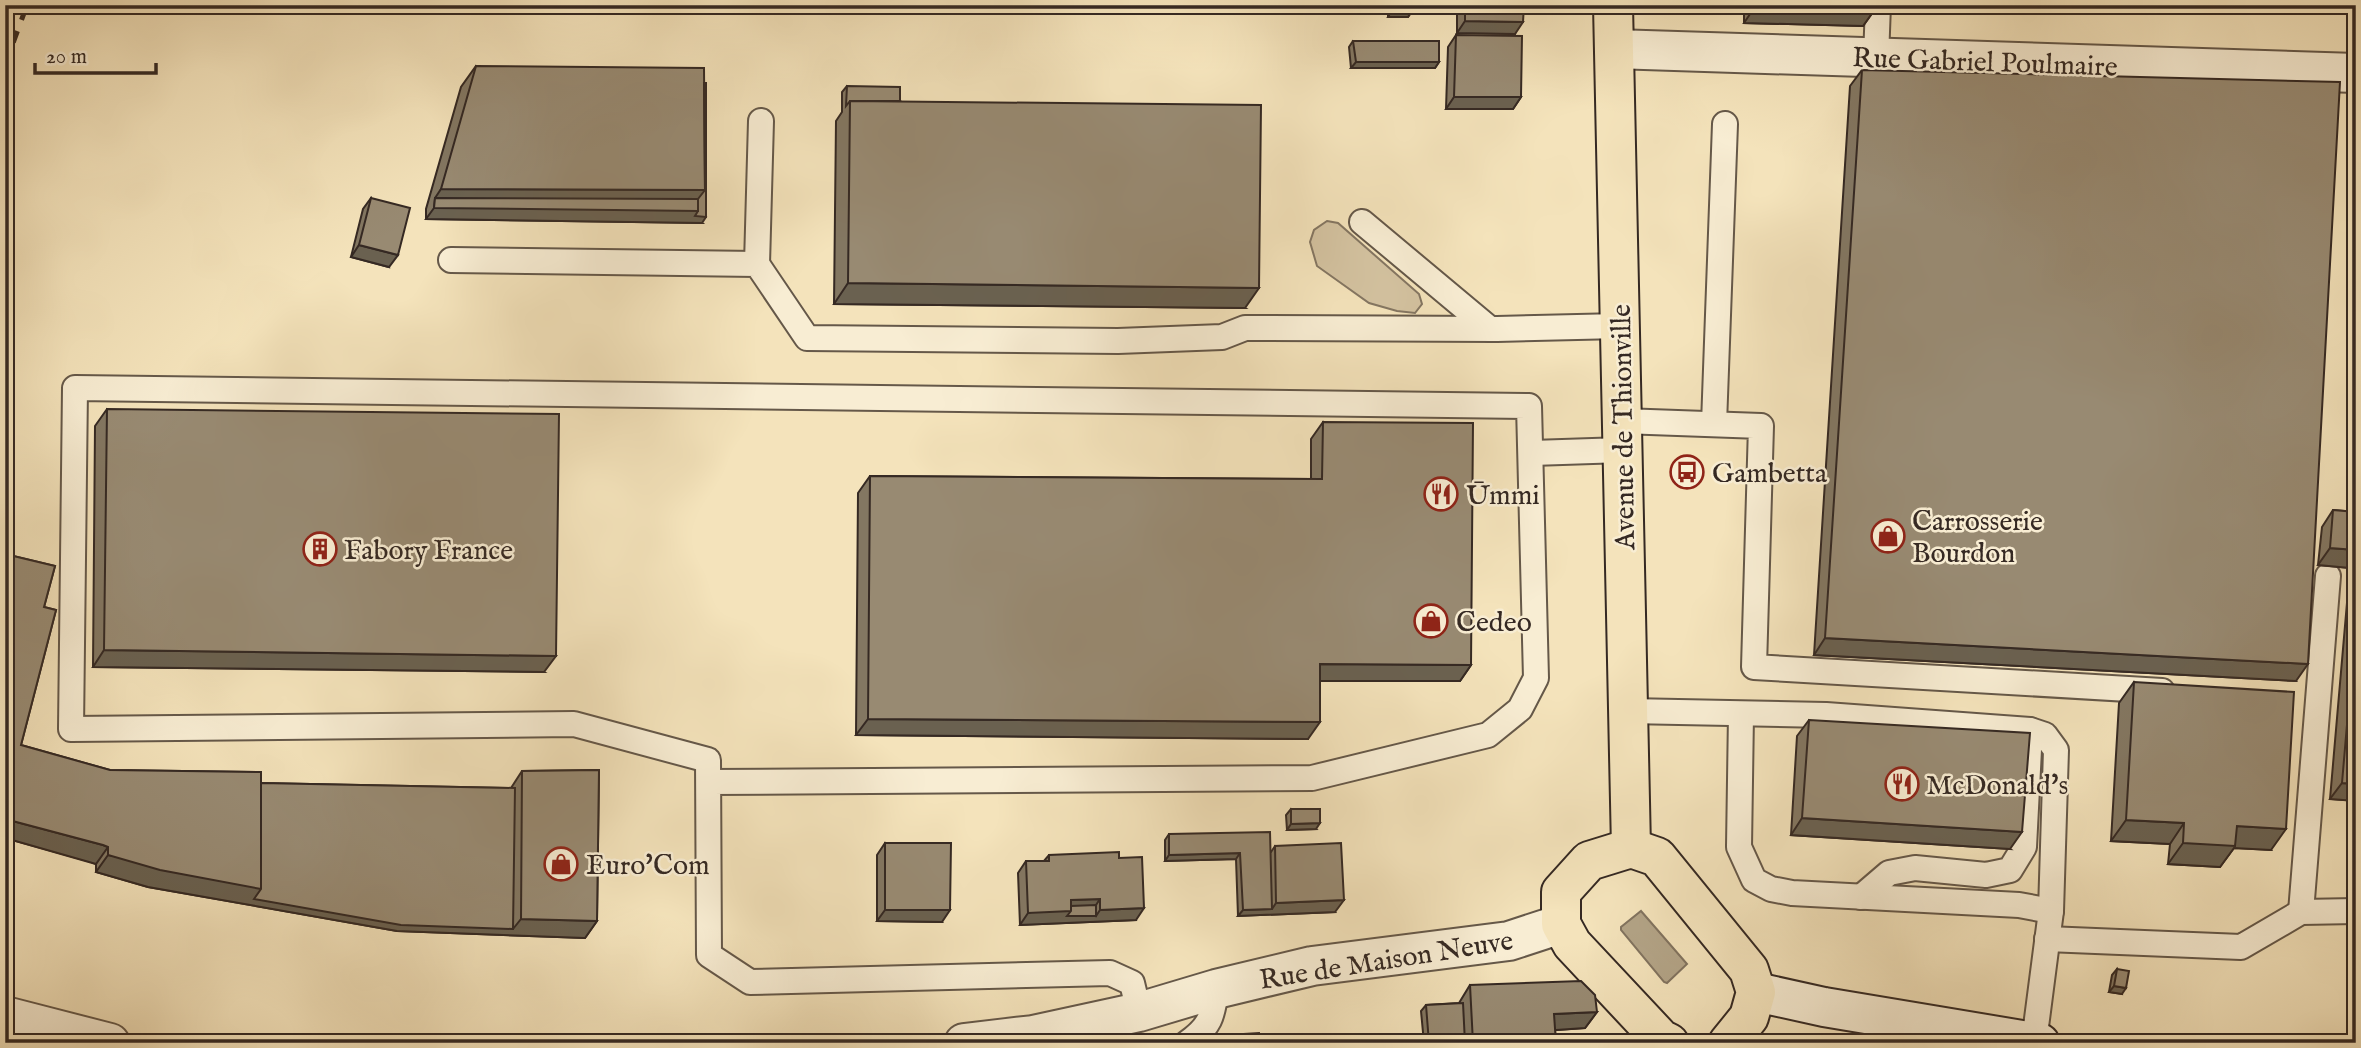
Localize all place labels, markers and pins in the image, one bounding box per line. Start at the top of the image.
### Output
bus stop icon: Gambetta [1668,453,1706,491]
place label: Gambetta [1712,457,1828,492]
restaurant icon: Ūmmi [1422,475,1460,513]
place label: Ūmmi [1466,479,1540,514]
place label: Carrosserie Bourdon [1912,505,2043,572]
shop icon: Carrosserie Bourdon [1869,517,1907,555]
building icon: Fabory France [301,530,339,568]
place label: Fabory France [344,534,513,569]
shop icon: Cedeo [1412,602,1450,640]
place label: Cedeo [1456,606,1532,641]
restaurant icon: McDonald's [1883,765,1921,803]
place label: McDonald's [1926,769,2068,804]
shop icon: Euro'Com [542,845,580,883]
place label: Euro'Com [586,849,710,884]

